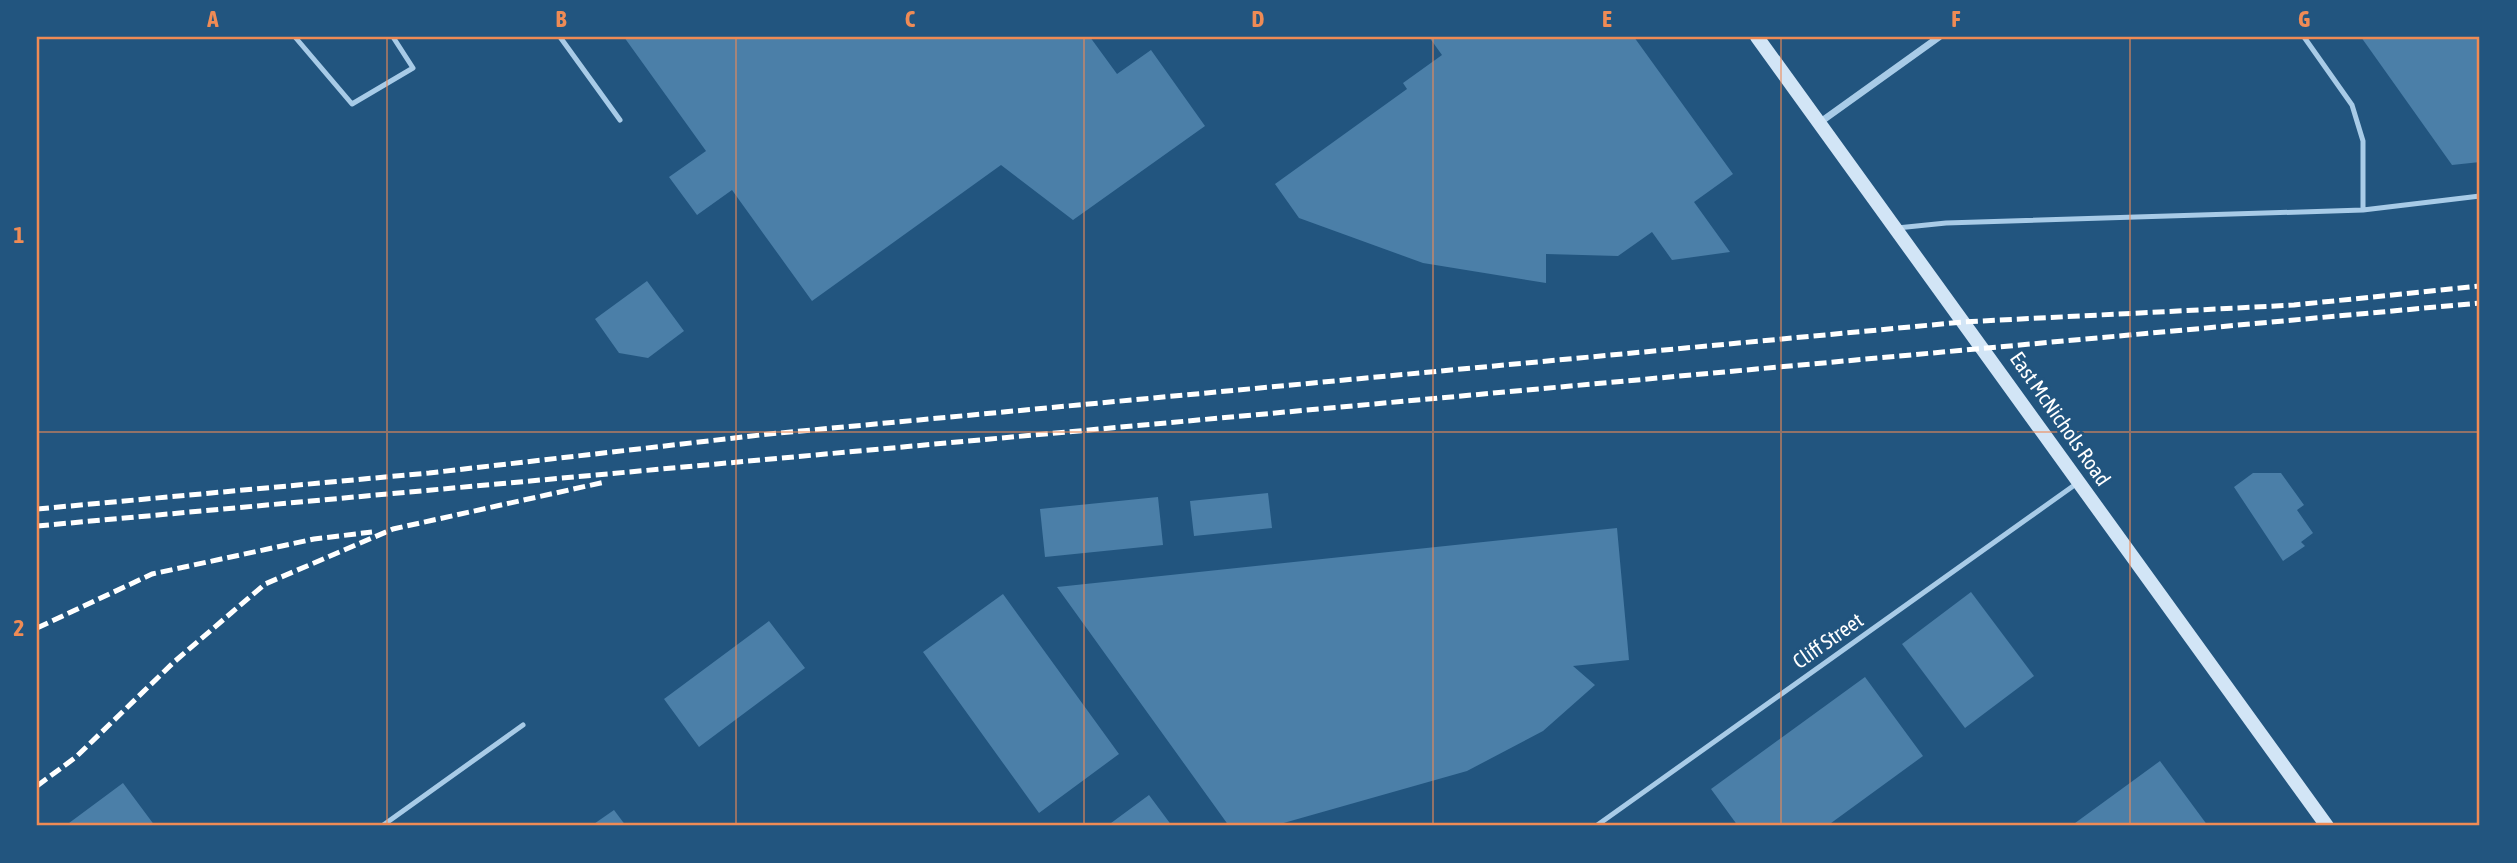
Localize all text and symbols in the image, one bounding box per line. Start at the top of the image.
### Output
text: A [206,6,219,32]
text: B [556,6,567,32]
text: C [905,6,916,32]
text: D [1252,6,1265,32]
text: E [1602,6,1612,32]
text: F [1951,6,1961,32]
text: G [2298,6,2310,32]
text: 1 [14,222,25,248]
street label: East McNichols Road [2006,347,2116,490]
street label: Cliff Street [1788,607,1867,673]
text: 2 [14,615,24,641]

